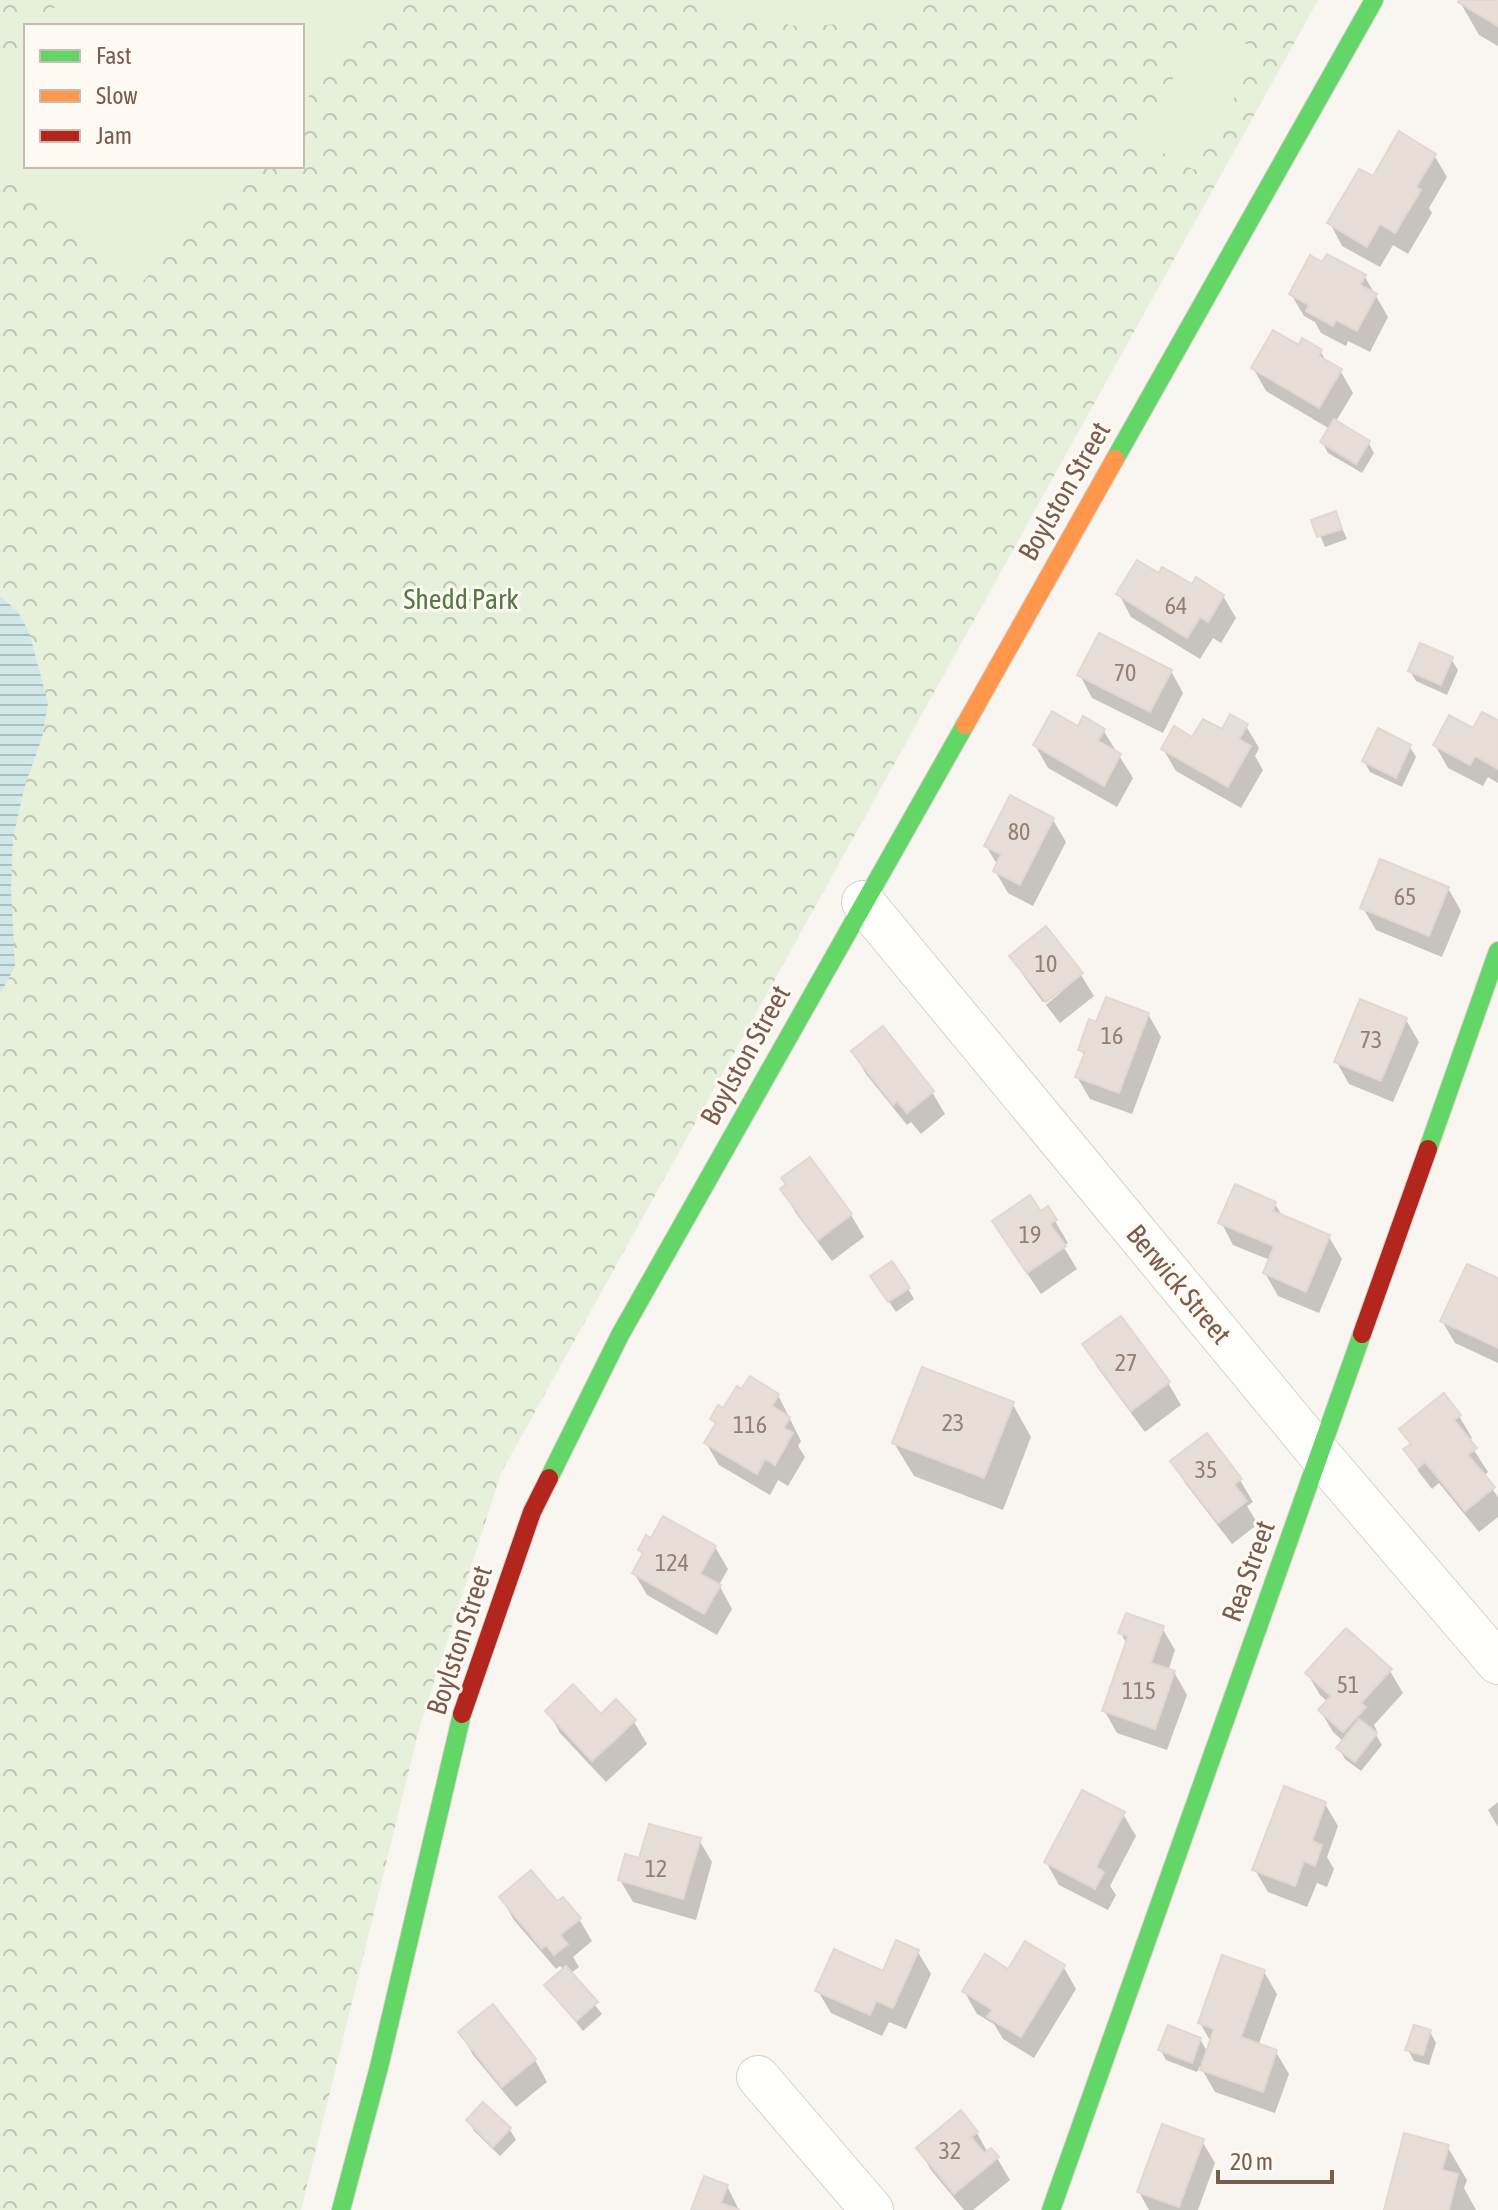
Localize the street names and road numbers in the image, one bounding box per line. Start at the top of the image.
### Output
street label: Boylston Street [1011,416,1117,566]
street label: Boylston Street [693,980,797,1130]
street label: Berwick Street [1120,1218,1238,1350]
street label: Rea Street [1215,1516,1281,1626]
street label: Boylston Street [420,1561,498,1719]

